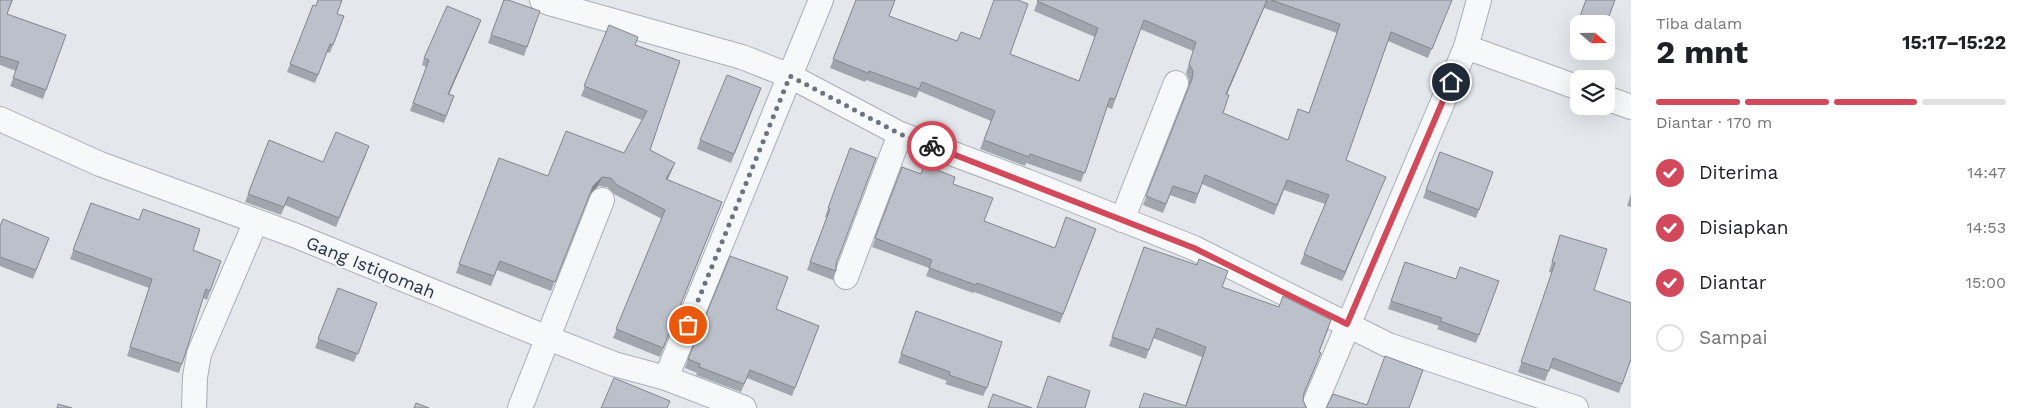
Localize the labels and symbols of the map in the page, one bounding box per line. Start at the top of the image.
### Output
north arrow [1570,15,1615,60]
pin [1430,61,1472,103]
courier [907,121,957,171]
street label: Gang Istiqomah [303,231,439,303]
pin [667,304,709,346]

